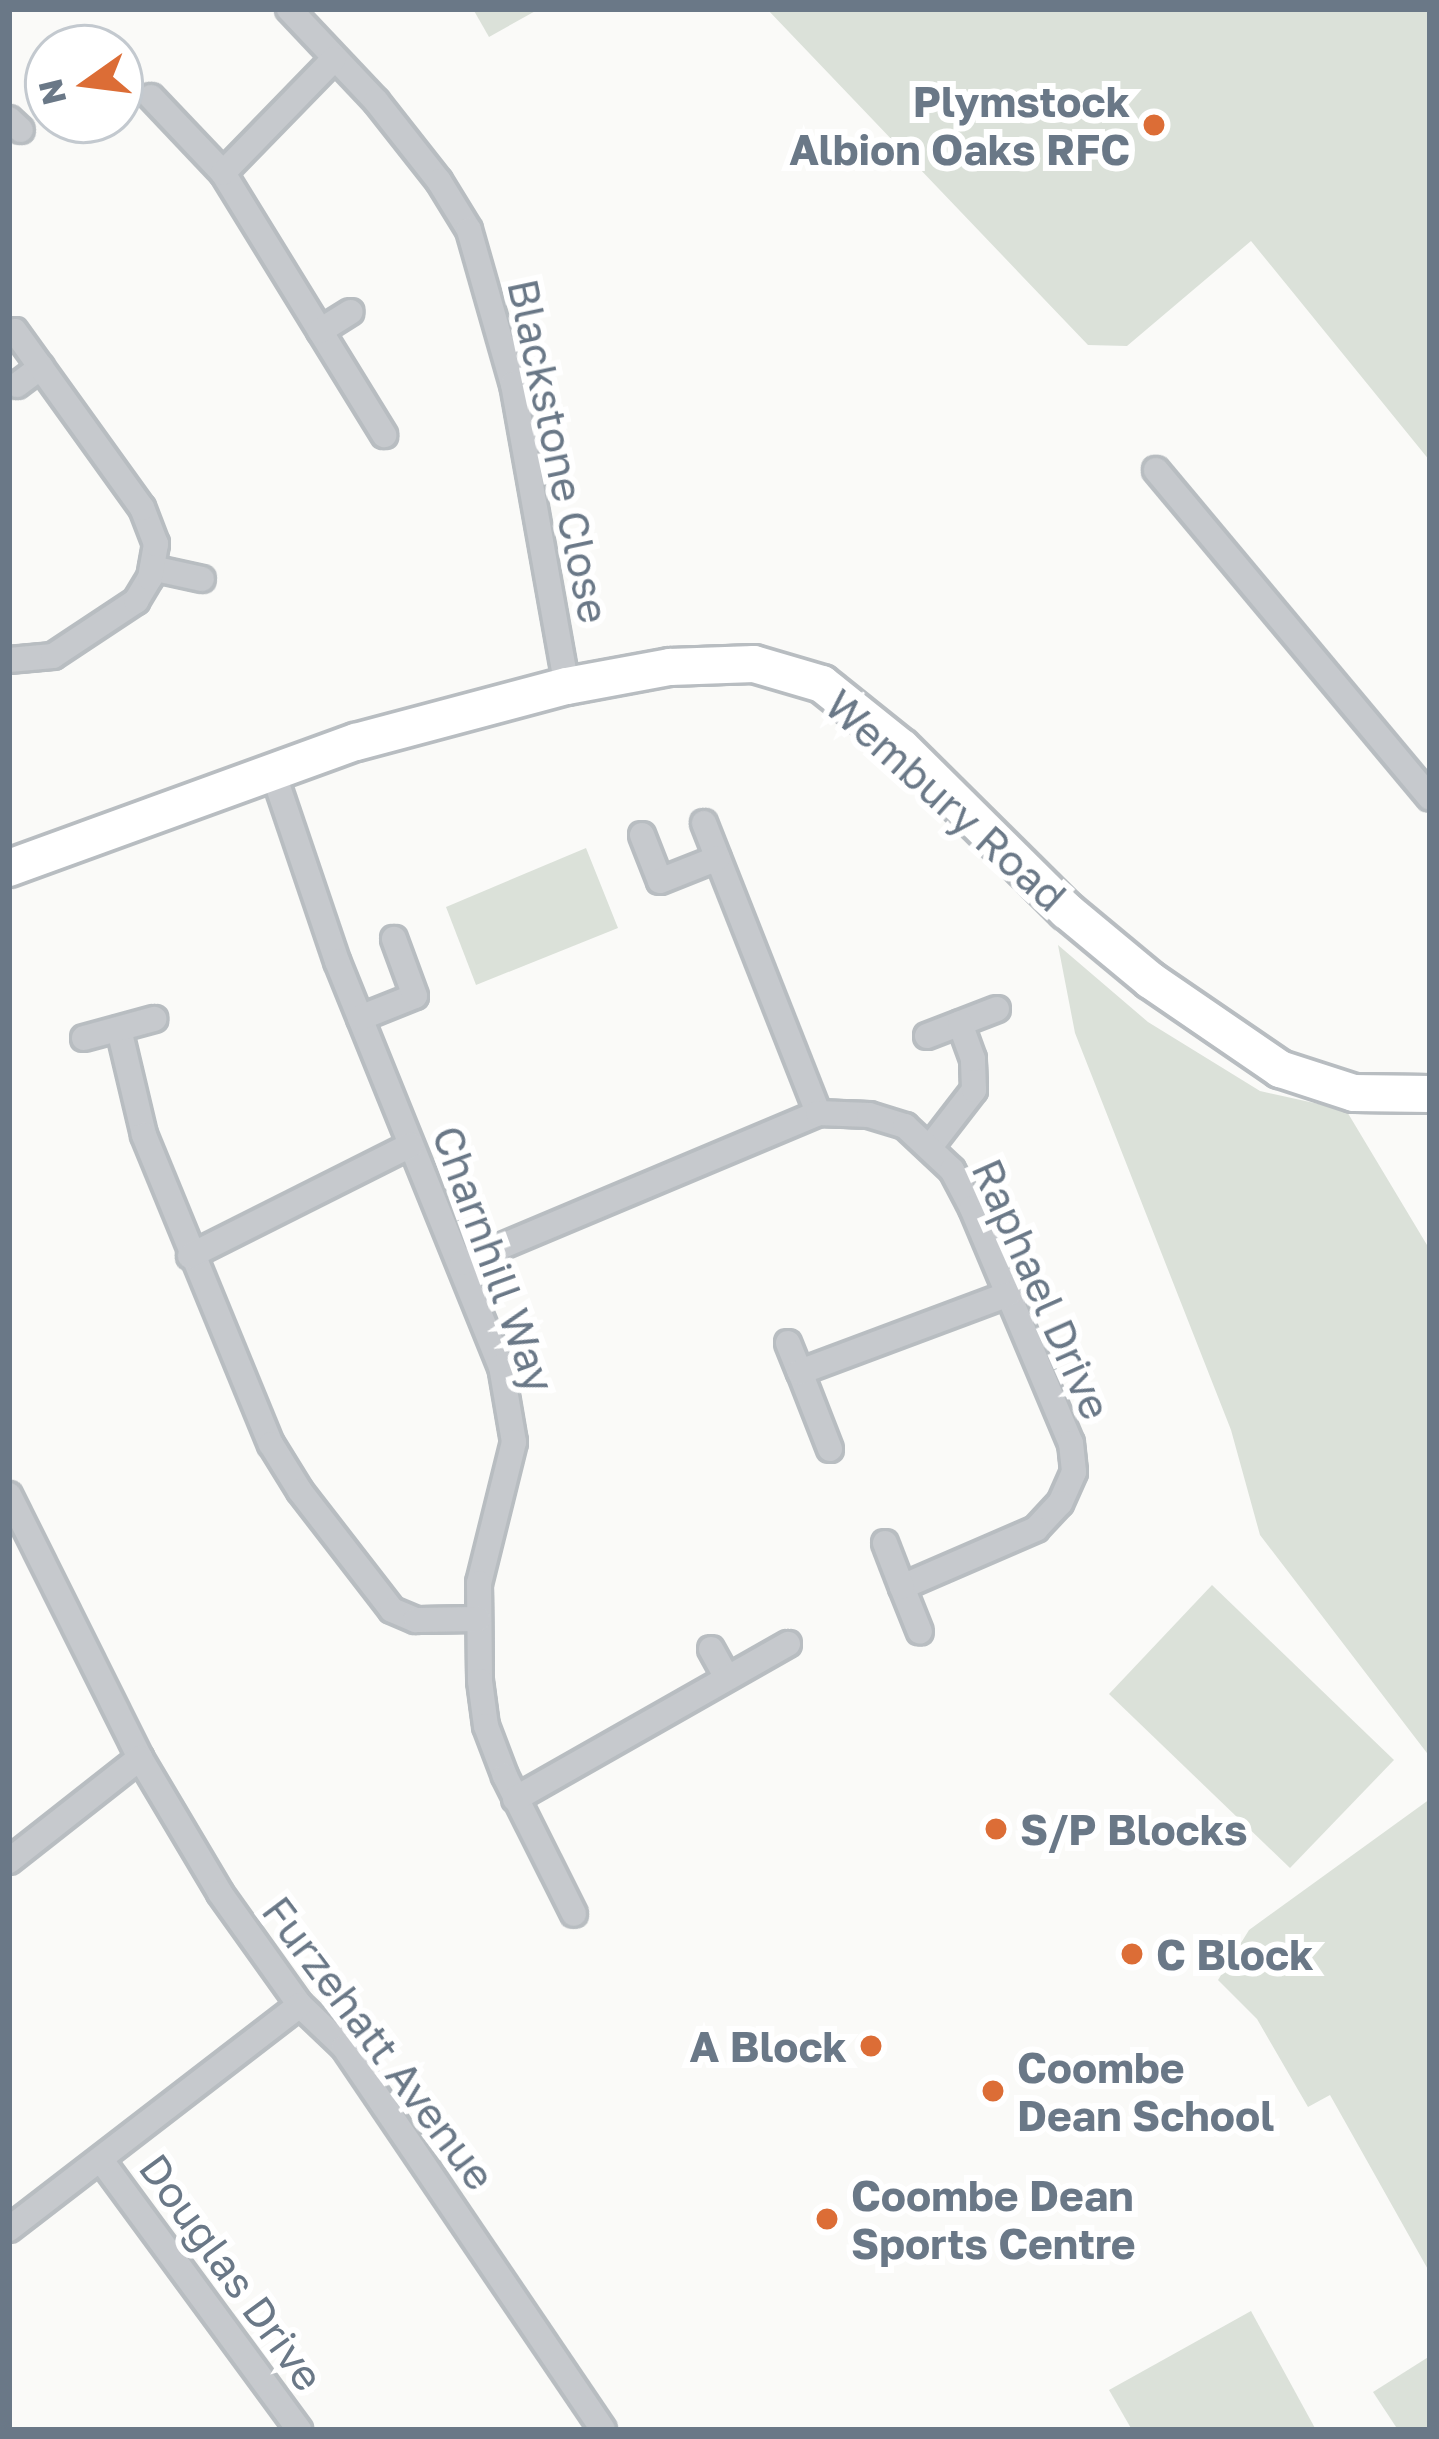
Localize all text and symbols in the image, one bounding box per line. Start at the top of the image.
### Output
north arrow [24,24,144,144]
text: N [30,75,73,109]
place label: Plymstock Albion Oaks RFC [789,76,1130,174]
marker: Plymstock Albion Oaks RFC [1141,112,1167,138]
street label: Blackstone Close [498,274,620,628]
street label: Wembury Road [815,679,1077,921]
street label: Charnhill Way [422,1119,566,1399]
street label: Raphael Drive [962,1151,1122,1427]
place label: S/P Blocks [1020,1804,1247,1854]
marker: S/P Blocks [983,1816,1009,1842]
street label: Furzehatt Avenue [252,1886,506,2200]
place label: C Block [1156,1929,1313,1979]
marker: C Block [1119,1941,1145,1967]
place label: A Block [690,2021,847,2071]
marker: A Block [858,2033,884,2059]
place label: Coombe Dean School [1017,2042,1274,2140]
marker: Coombe Dean School [980,2078,1006,2104]
street label: Douglas Drive [129,2144,335,2400]
place label: Coombe Dean Sports Centre [851,2170,1136,2268]
marker: Coombe Dean Sports Centre [814,2206,840,2232]

